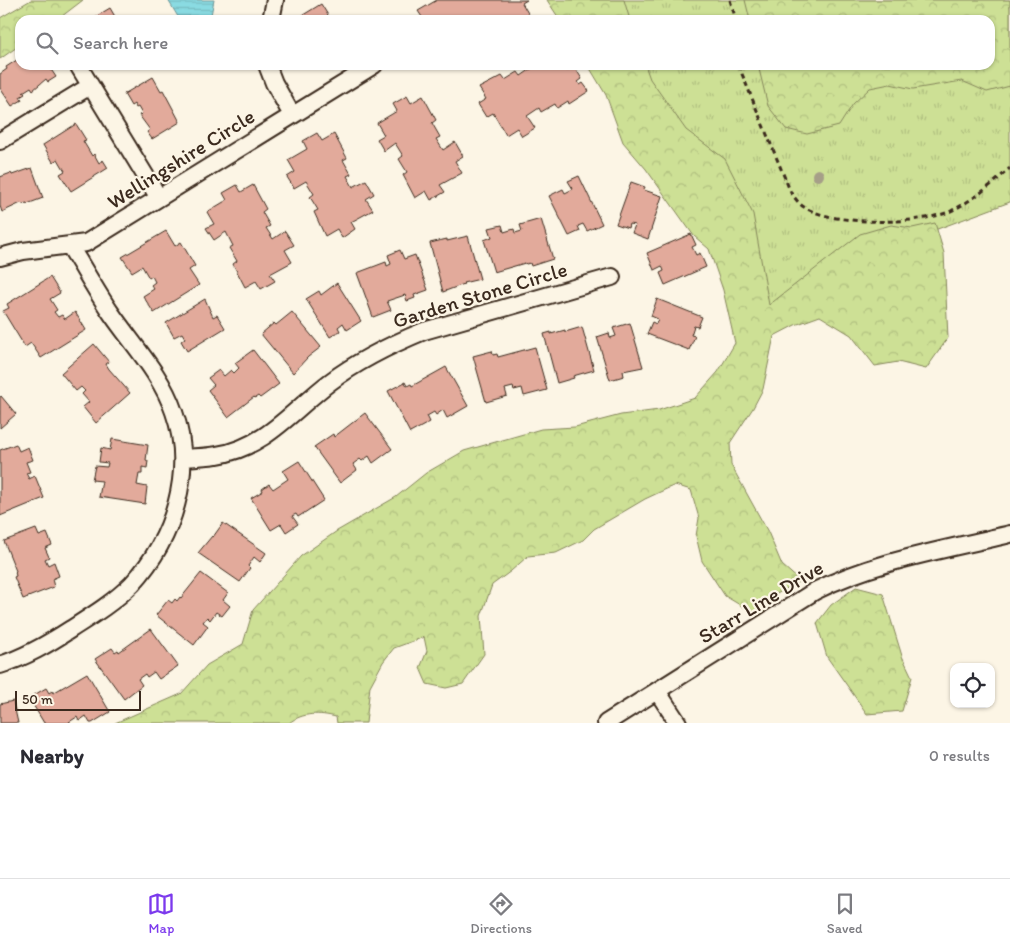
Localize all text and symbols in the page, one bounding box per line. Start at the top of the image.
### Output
search box [15,15,995,70]
icon: search [33,29,61,57]
text: Search here [73,31,168,54]
street label: Wellingshire Circle [103,103,259,214]
street label: Garden Stone Circle [390,256,570,333]
street label: Starr Line Drive [694,554,828,649]
map controls [950,663,995,708]
button: locate [950,663,995,708]
scale bar [15,688,141,711]
text: 50 m [22,691,53,708]
text: Nearby [20,743,84,768]
text: 0 results [929,746,990,765]
tab: Map [147,890,175,937]
tab: Directions [470,890,532,937]
tab: Saved [827,890,863,937]

